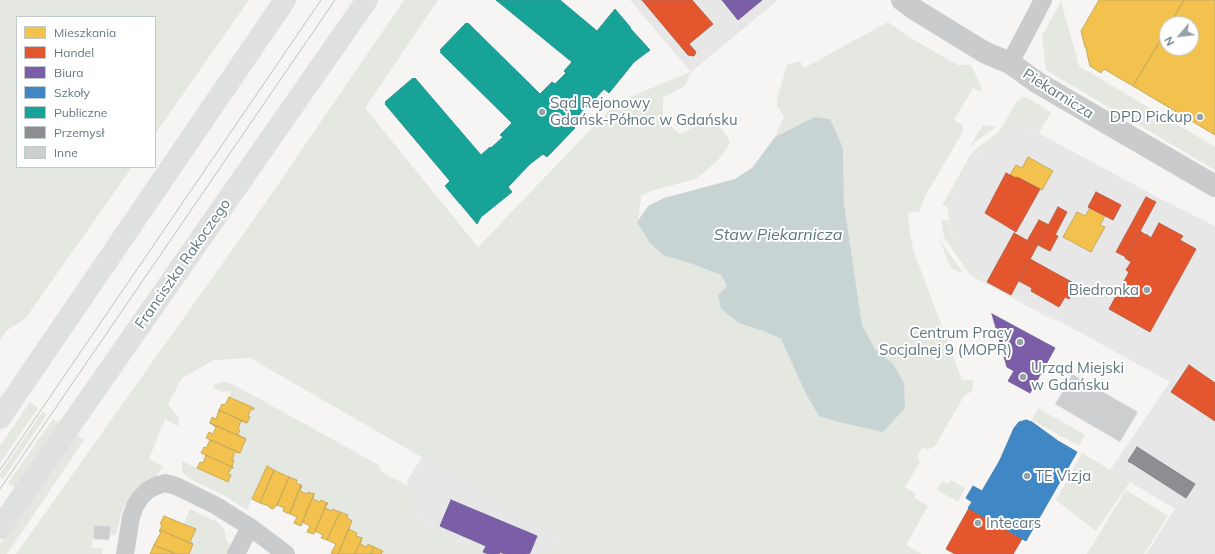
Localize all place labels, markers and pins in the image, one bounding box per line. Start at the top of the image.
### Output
place label: Sąd Rejonowy Gdańsk-Północ w Gdańsku [550,94,738,129]
marker: Sąd Rejonowy Gdańsk-Północ w Gdańsku [537,107,547,117]
place label: DPD Pickup [1110,108,1192,126]
marker: DPD Pickup [1195,112,1205,122]
place label: Biedronka [1069,281,1139,299]
marker: Biedronka [1142,285,1152,295]
place label: Centrum Pracy Socjalnej 9 (MOPR) [879,324,1012,359]
marker: Centrum Pracy Socjalnej 9 (MOPR) [1015,337,1025,347]
place label: Urząd Miejski w Gdańsku [1031,359,1124,394]
marker: Urząd Miejski w Gdańsku [1018,372,1028,382]
place label: TE Vizja [1035,467,1091,485]
marker: TE Vizja [1022,471,1032,481]
place label: Intecars [986,514,1041,532]
marker: Intecars [973,518,983,528]

